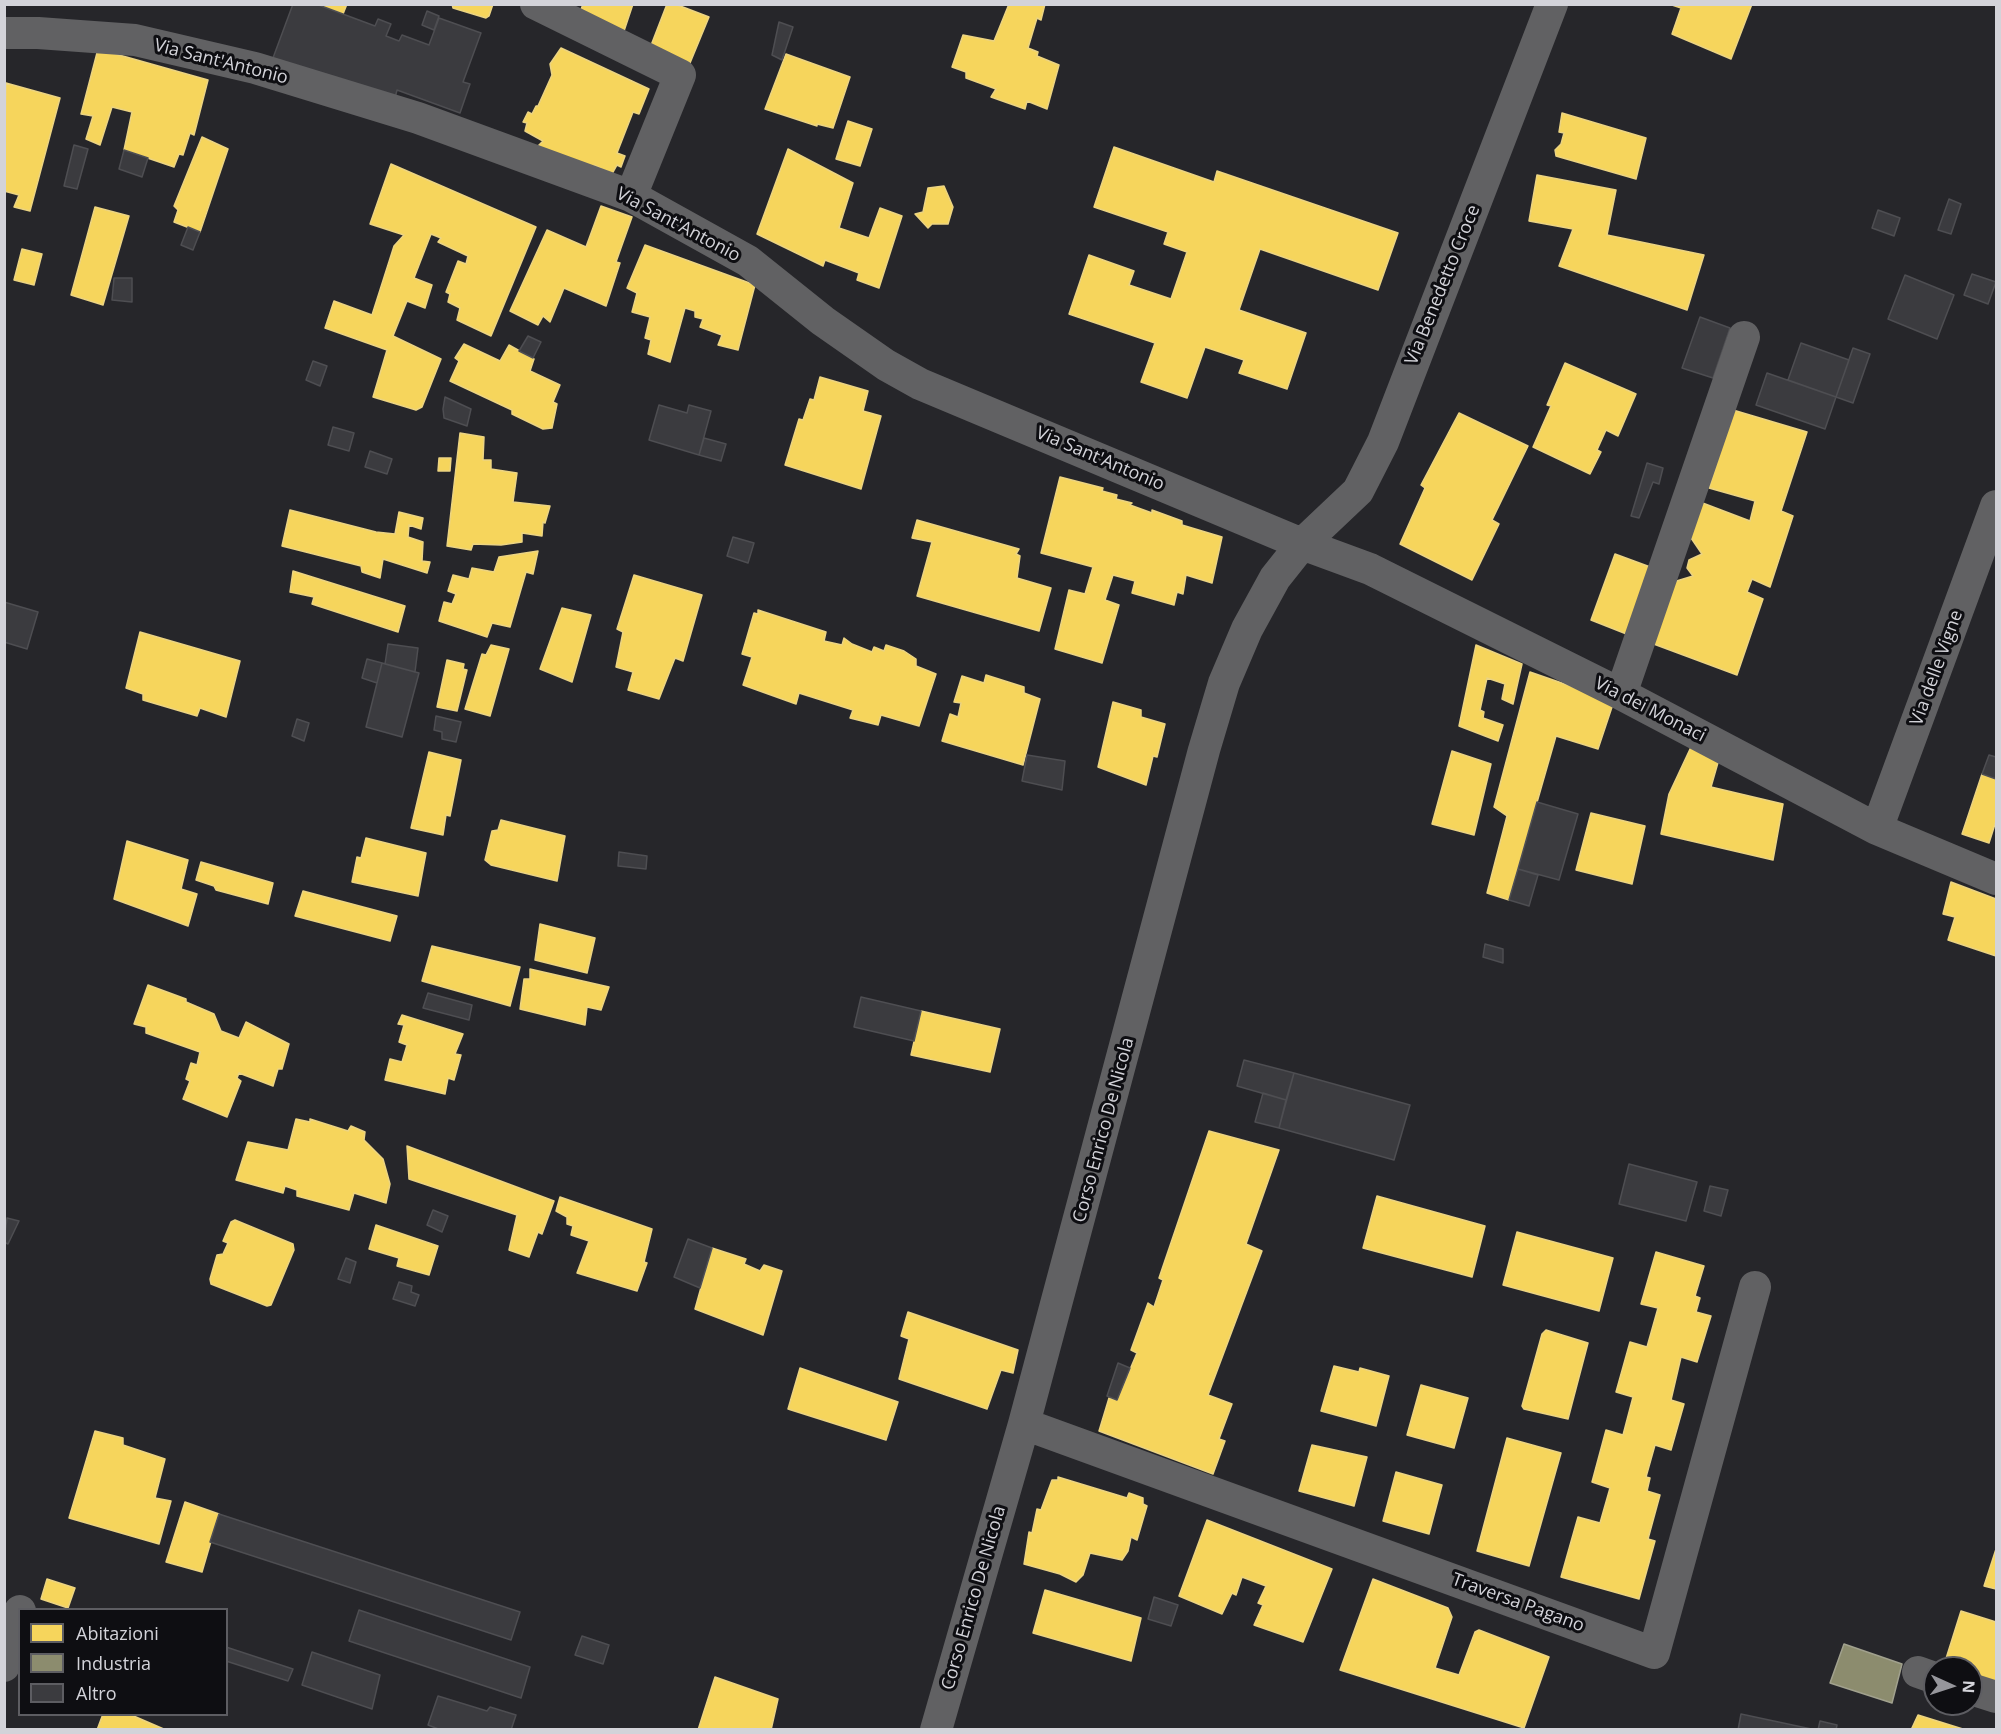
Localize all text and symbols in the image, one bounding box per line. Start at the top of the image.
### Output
street label: Via Sant'Antonio [152,35,290,89]
street label: Via Sant'Antonio [612,183,744,267]
street label: Via Benedetto Croce [1401,202,1485,368]
street label: Via Sant'Antonio [1033,422,1167,496]
street label: Via delle Vigne [1906,607,1968,729]
street label: Via dei Monaci [1591,673,1709,747]
street label: Corso Enrico De Nicola [1069,1035,1139,1225]
street label: Corso Enrico De Nicola [937,1503,1011,1693]
street label: Traversa Pagano [1449,1569,1587,1637]
legend [18,1608,228,1716]
text: Abitazioni [76,1621,159,1645]
text: Industria [76,1651,151,1675]
north arrow [1923,1656,1983,1716]
text: N [1958,1680,1980,1694]
text: Altro [76,1681,117,1705]

